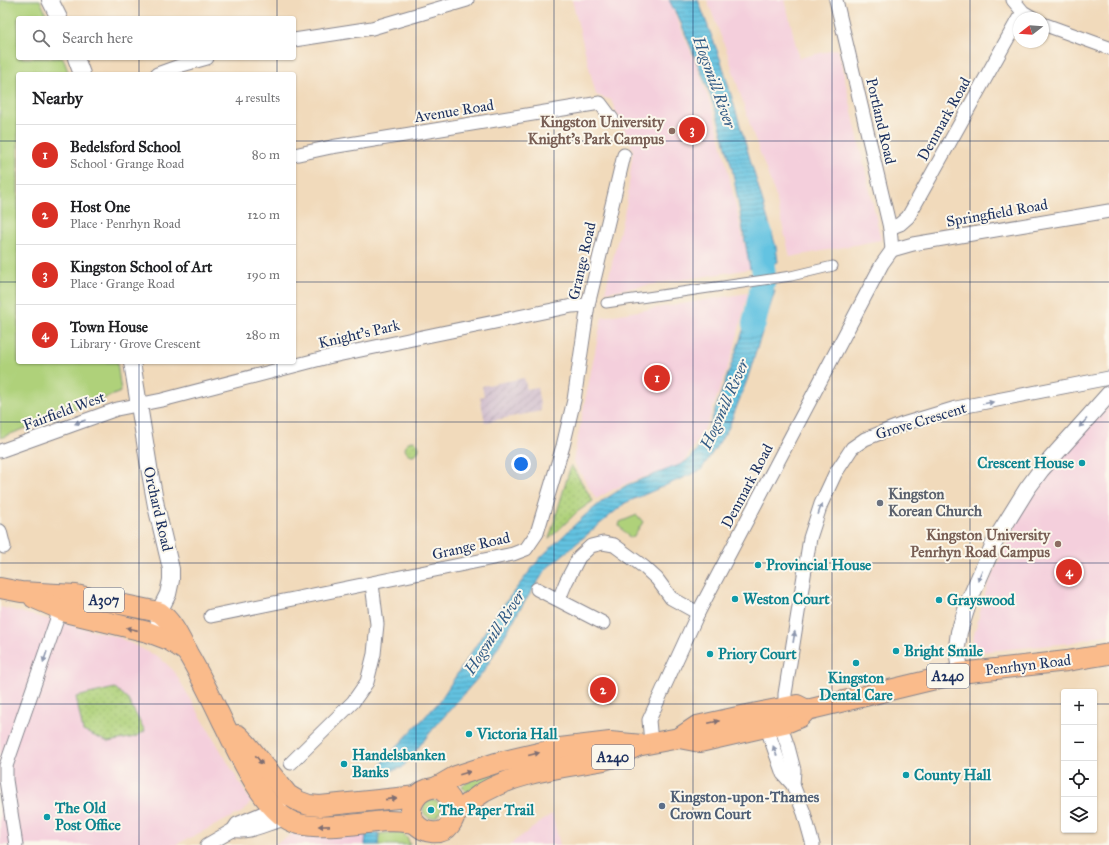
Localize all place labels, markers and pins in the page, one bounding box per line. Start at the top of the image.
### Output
place label: Kingston University Knight's Park Campus [528,113,665,149]
pin: 3 [679,115,705,145]
marker: Kingston University Knight's Park Campus [667,126,677,136]
pin: 1 [644,363,670,393]
place label: Crescent House [977,454,1075,472]
marker: Crescent House [1077,458,1087,468]
place label: Kingston Korean Church [888,485,983,520]
marker: Kingston Korean Church [875,498,885,508]
place label: Kingston University Penrhyn Road Campus [910,526,1051,562]
marker: Kingston University Penrhyn Road Campus [1053,539,1063,549]
place label: Provincial House [766,556,872,574]
pin: 4 [1056,557,1082,587]
marker: Provincial House [753,560,763,570]
place label: Weston Court [743,590,830,608]
place label: Grayswood [947,591,1015,610]
marker: Weston Court [730,594,740,604]
marker: Grayswood [934,595,944,605]
place label: Bright Smile [904,642,984,661]
place label: Priory Court [718,645,797,664]
marker: Bright Smile [891,646,901,656]
marker: Priory Court [705,649,715,659]
marker: Kingston Dental Care [851,658,861,668]
place label: Kingston Dental Care [819,669,893,704]
pin: 2 [590,675,616,705]
place label: Victoria Hall [476,725,558,743]
marker: Victoria Hall [464,729,474,739]
place label: Handelsbanken Banks [352,746,447,781]
marker: Handelsbanken Banks [339,759,349,769]
place label: County Hall [914,766,992,785]
marker: County Hall [901,770,911,780]
place label: Kingston-upon-Thames Crown Court [670,788,820,823]
place label: The Old Post Office [54,799,122,834]
place label: The Paper Trail [438,801,535,820]
marker: Kingston-upon-Thames Crown Court [657,801,667,811]
marker: The Paper Trail [426,805,436,815]
marker: The Old Post Office [42,812,52,822]

